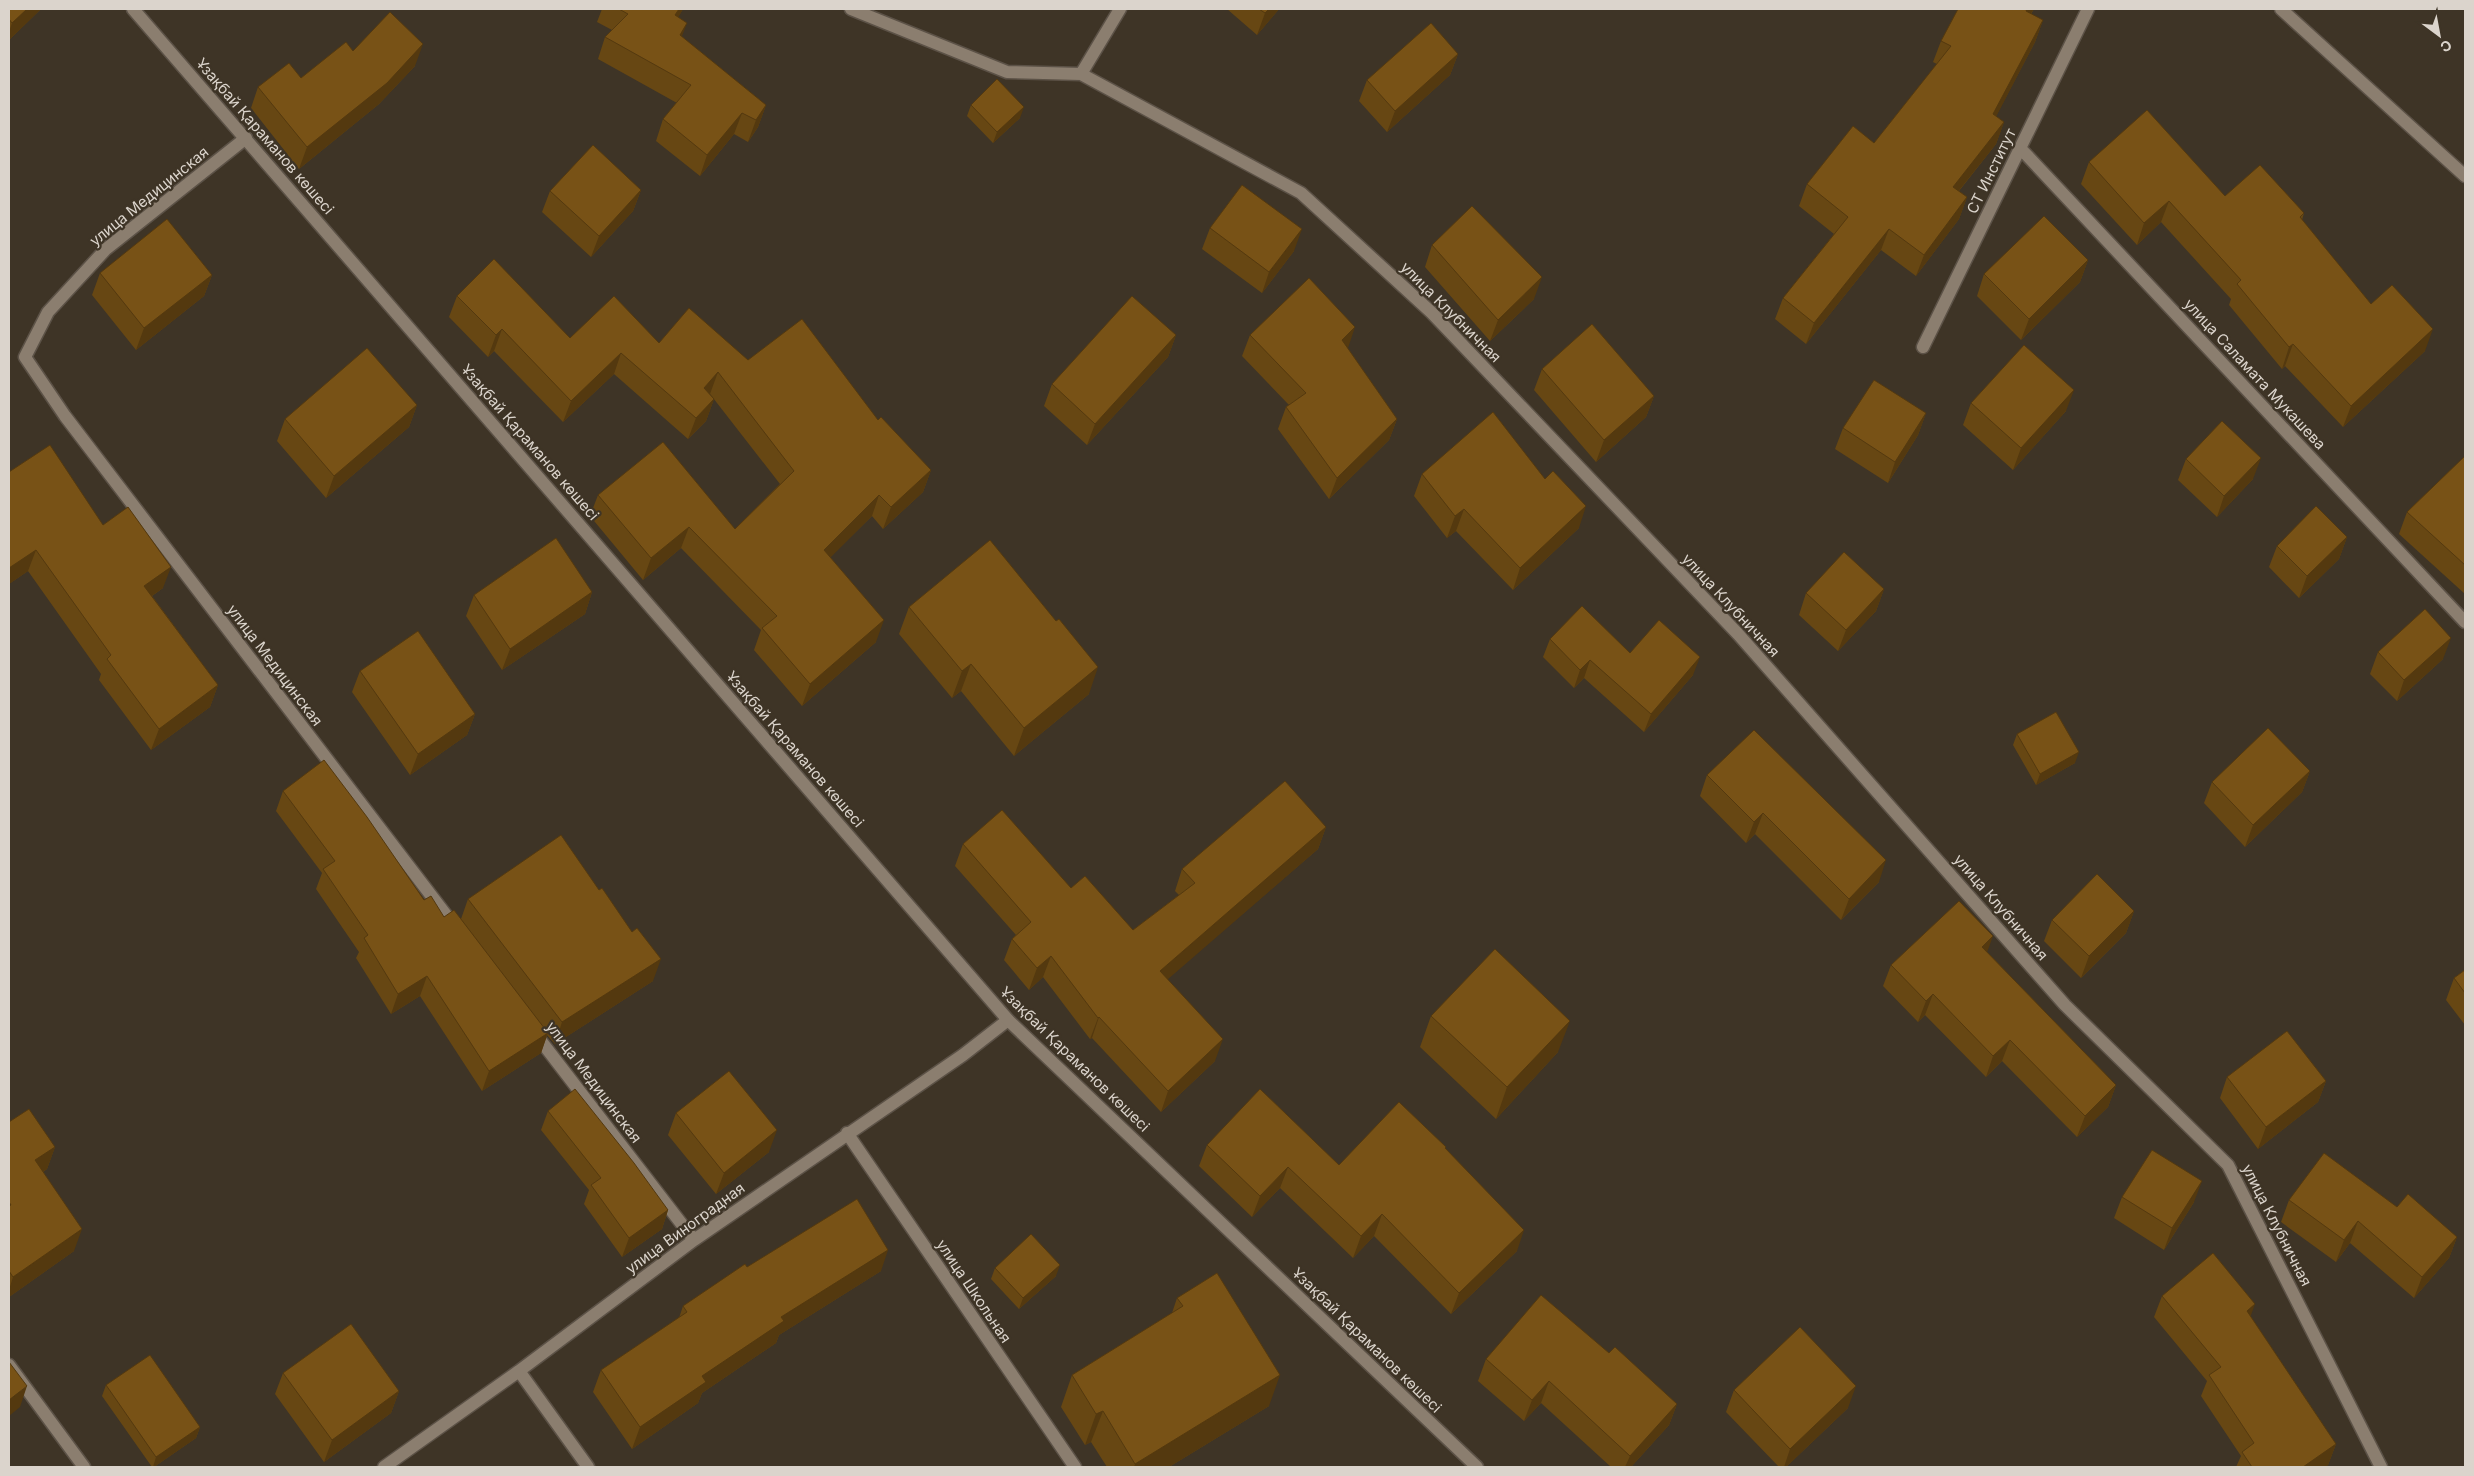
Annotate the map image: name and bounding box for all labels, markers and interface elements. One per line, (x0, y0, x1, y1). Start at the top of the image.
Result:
north arrow (2414, 10, 2464, 60)
text: С (2437, 36, 2455, 56)
street label: Ұзақбай Қараманов көшесі (192, 54, 338, 218)
street label: СТ Институт (1962, 125, 2020, 217)
street label: улица Медицинская (86, 142, 212, 250)
street label: улица Клубничная (1397, 258, 1505, 366)
street label: улица Саламата Мукашева (2180, 295, 2330, 453)
street label: Ұзақбай Қараманов көшесі (457, 360, 603, 524)
street label: улица Клубничная (1678, 549, 1784, 661)
street label: улица Медицинская (223, 600, 327, 730)
street label: Ұзақбай Қараманов көшесі (722, 667, 868, 831)
street label: улица Клубничная (1950, 850, 2052, 964)
street label: Ұзақбай Қараманов көшесі (996, 982, 1154, 1136)
street label: улица Медицинская (542, 1017, 646, 1147)
street label: улица Клубничная (2238, 1161, 2316, 1289)
street label: улица Виноградная (622, 1178, 748, 1278)
street label: улица Школьная (932, 1236, 1016, 1346)
street label: Ұзақбай Қараманов көшесі (1288, 1263, 1446, 1417)

